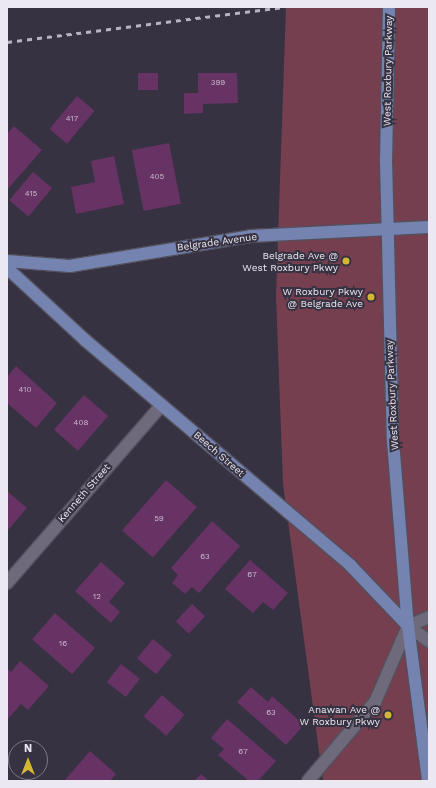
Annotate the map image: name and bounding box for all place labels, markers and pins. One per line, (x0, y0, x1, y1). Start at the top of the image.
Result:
place label: Belgrade Ave @ West Roxbury Pkwy (242, 249, 338, 272)
marker: Belgrade Ave @ West Roxbury Pkwy (341, 256, 351, 266)
place label: W Roxbury Pkwy @ Belgrade Ave (282, 285, 363, 308)
marker: W Roxbury Pkwy @ Belgrade Ave (366, 292, 376, 302)
place label: Anawan Ave @ W Roxbury Pkwy (299, 703, 380, 726)
marker: Anawan Ave @ W Roxbury Pkwy (383, 710, 393, 720)

